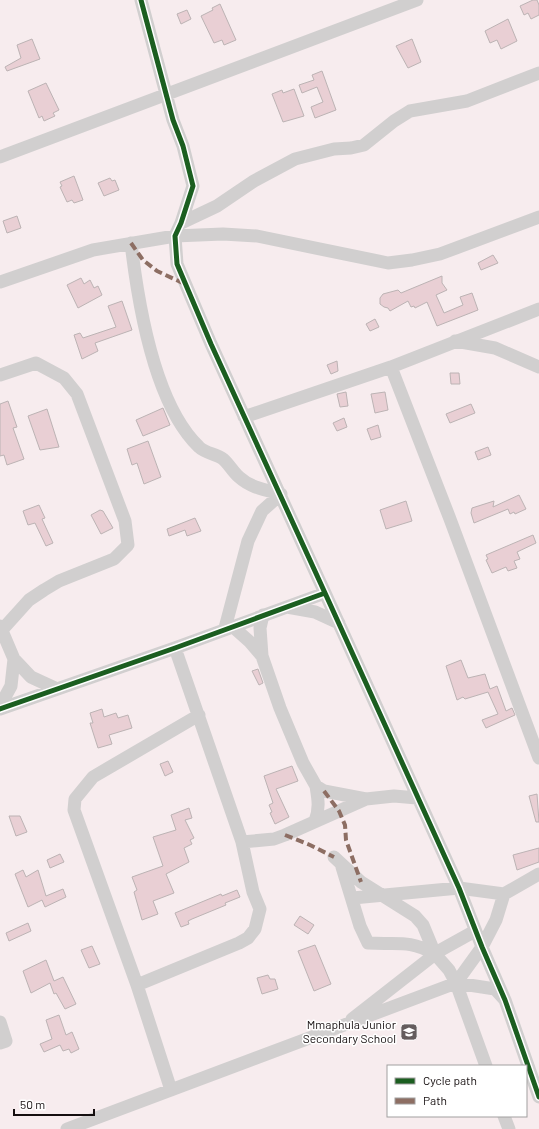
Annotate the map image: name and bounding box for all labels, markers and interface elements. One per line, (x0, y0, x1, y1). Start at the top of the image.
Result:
place label: Mmaphula Junior Secondary School (303, 1017, 397, 1045)
school or university icon: Mmaphula Junior Secondary School (399, 1022, 419, 1042)
legend (387, 1065, 527, 1117)
text: Cycle path (423, 1073, 477, 1087)
scale bar (14, 1091, 94, 1117)
text: Path (423, 1093, 447, 1107)
text: 50 m (20, 1097, 45, 1111)

